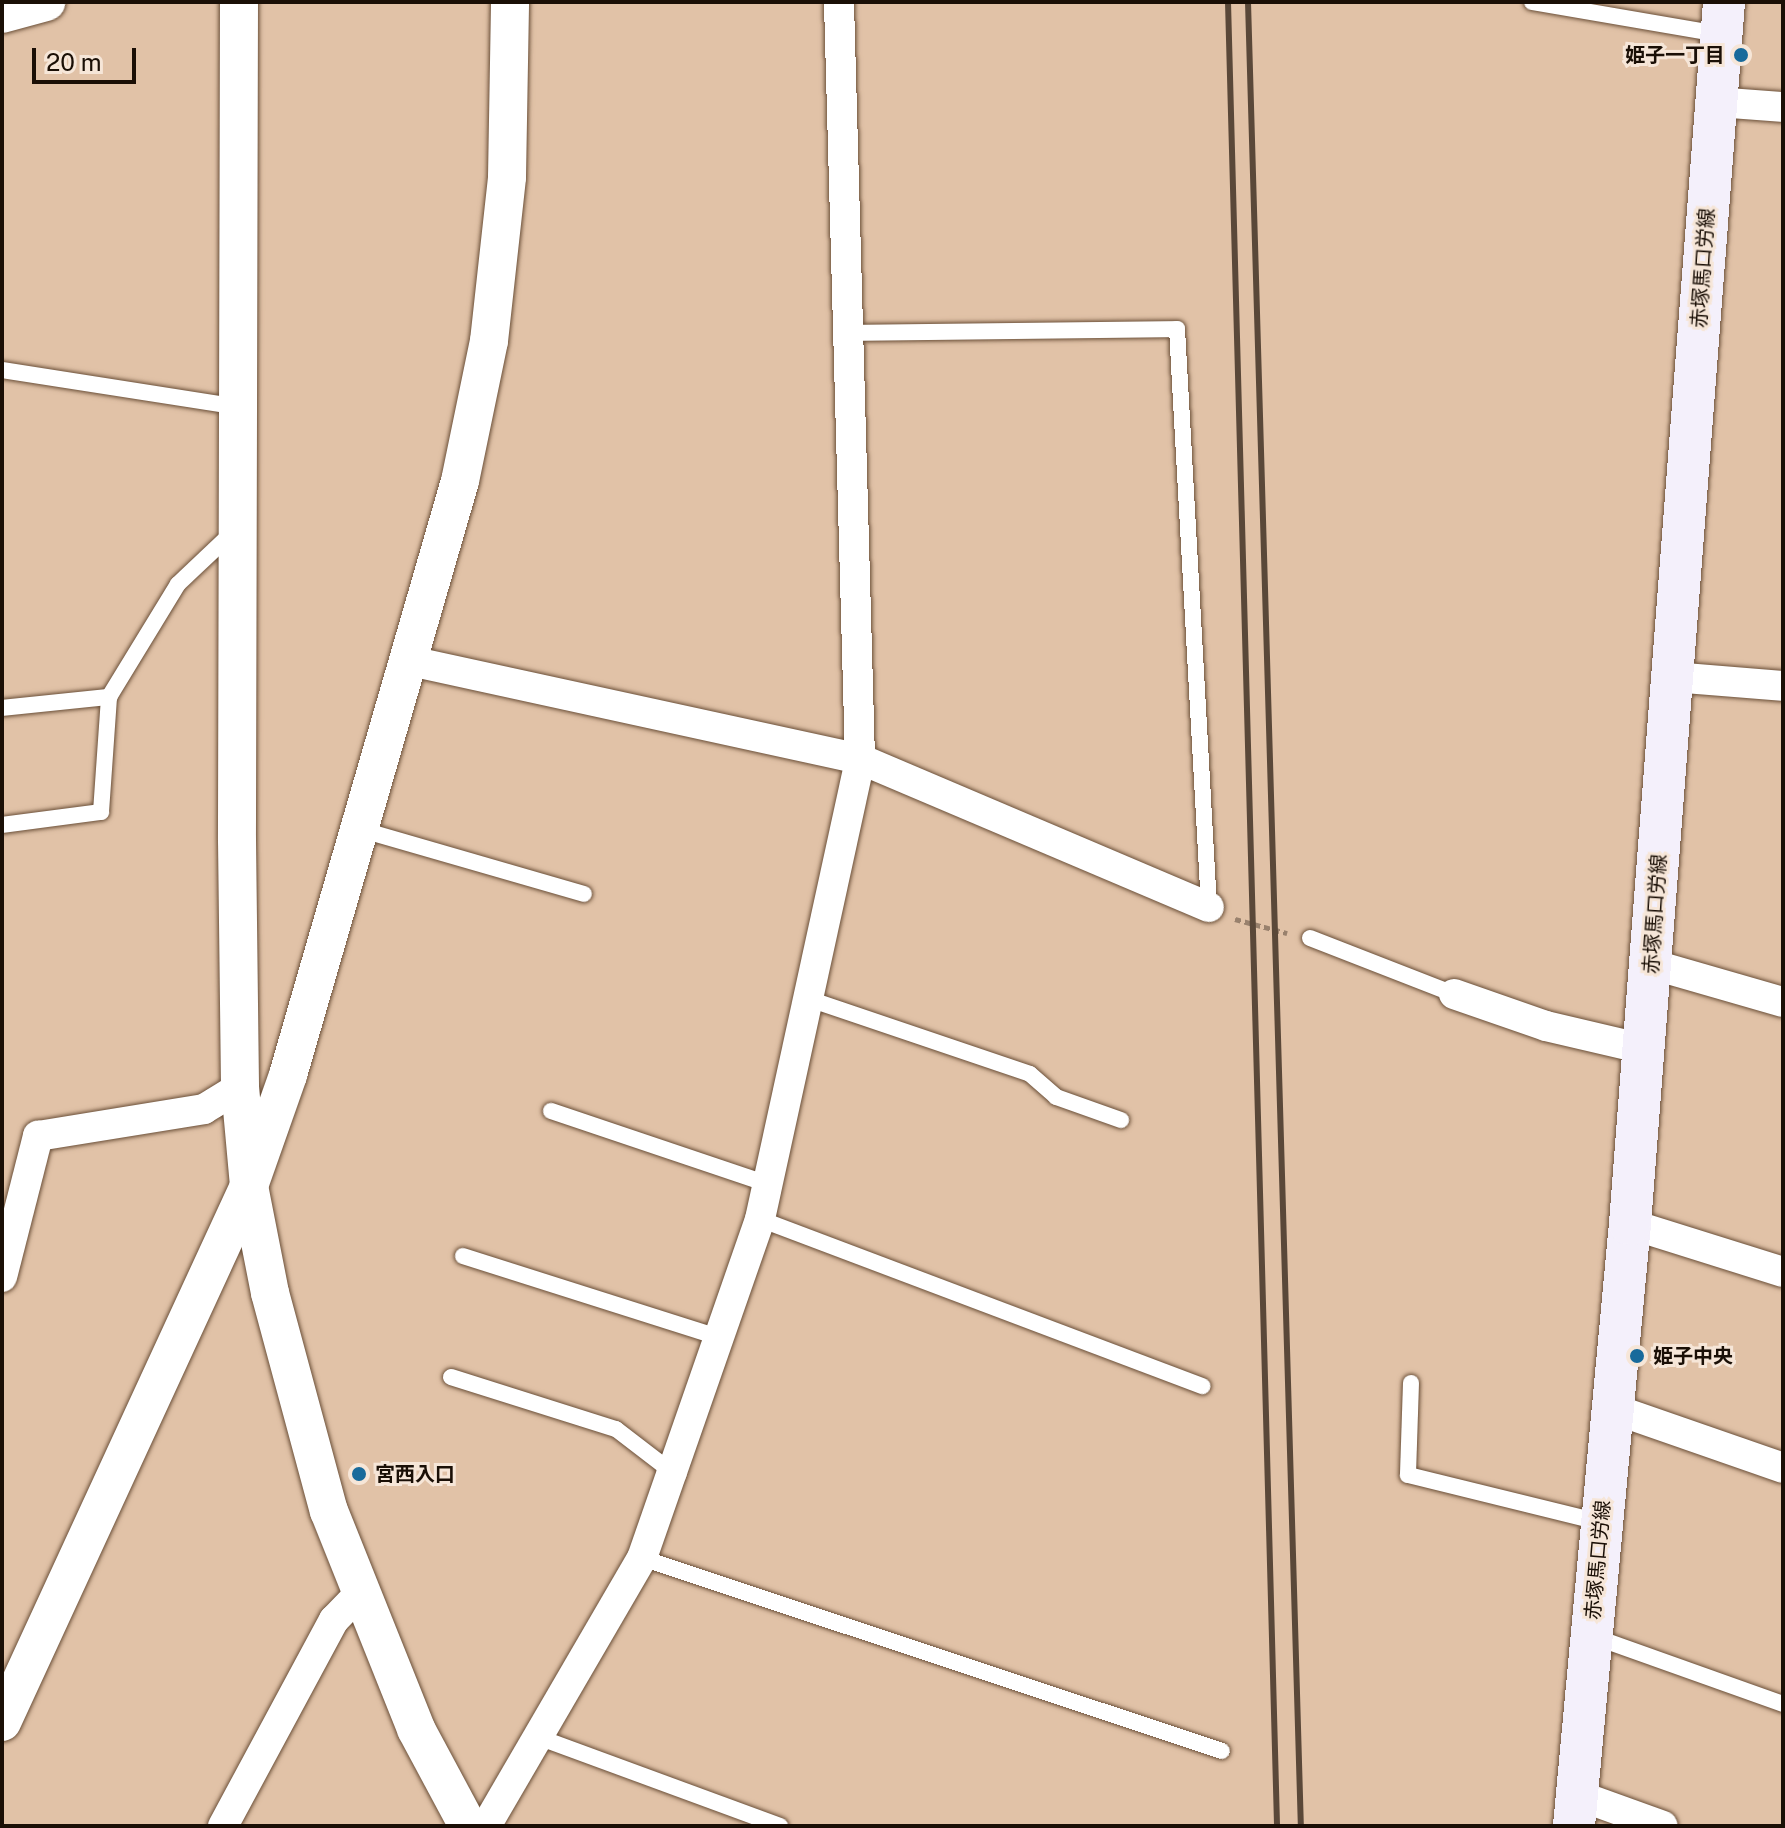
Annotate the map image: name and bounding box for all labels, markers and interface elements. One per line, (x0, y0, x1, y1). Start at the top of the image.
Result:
scale bar (36, 32, 140, 82)
place label: 姫子一丁目 (1625, 43, 1725, 67)
marker: 姫子一丁目 (1732, 46, 1750, 64)
text: 20 m (46, 48, 102, 76)
street label: 赤塚馬口労線 (1687, 207, 1719, 329)
street label: 赤塚馬口労線 (1639, 853, 1671, 975)
place label: 姫子中央 (1653, 1344, 1733, 1368)
marker: 姫子中央 (1628, 1347, 1646, 1365)
place label: 宮西入口 (375, 1462, 455, 1486)
marker: 宮西入口 (350, 1465, 368, 1483)
street label: 赤塚馬口労線 (1581, 1499, 1615, 1621)

